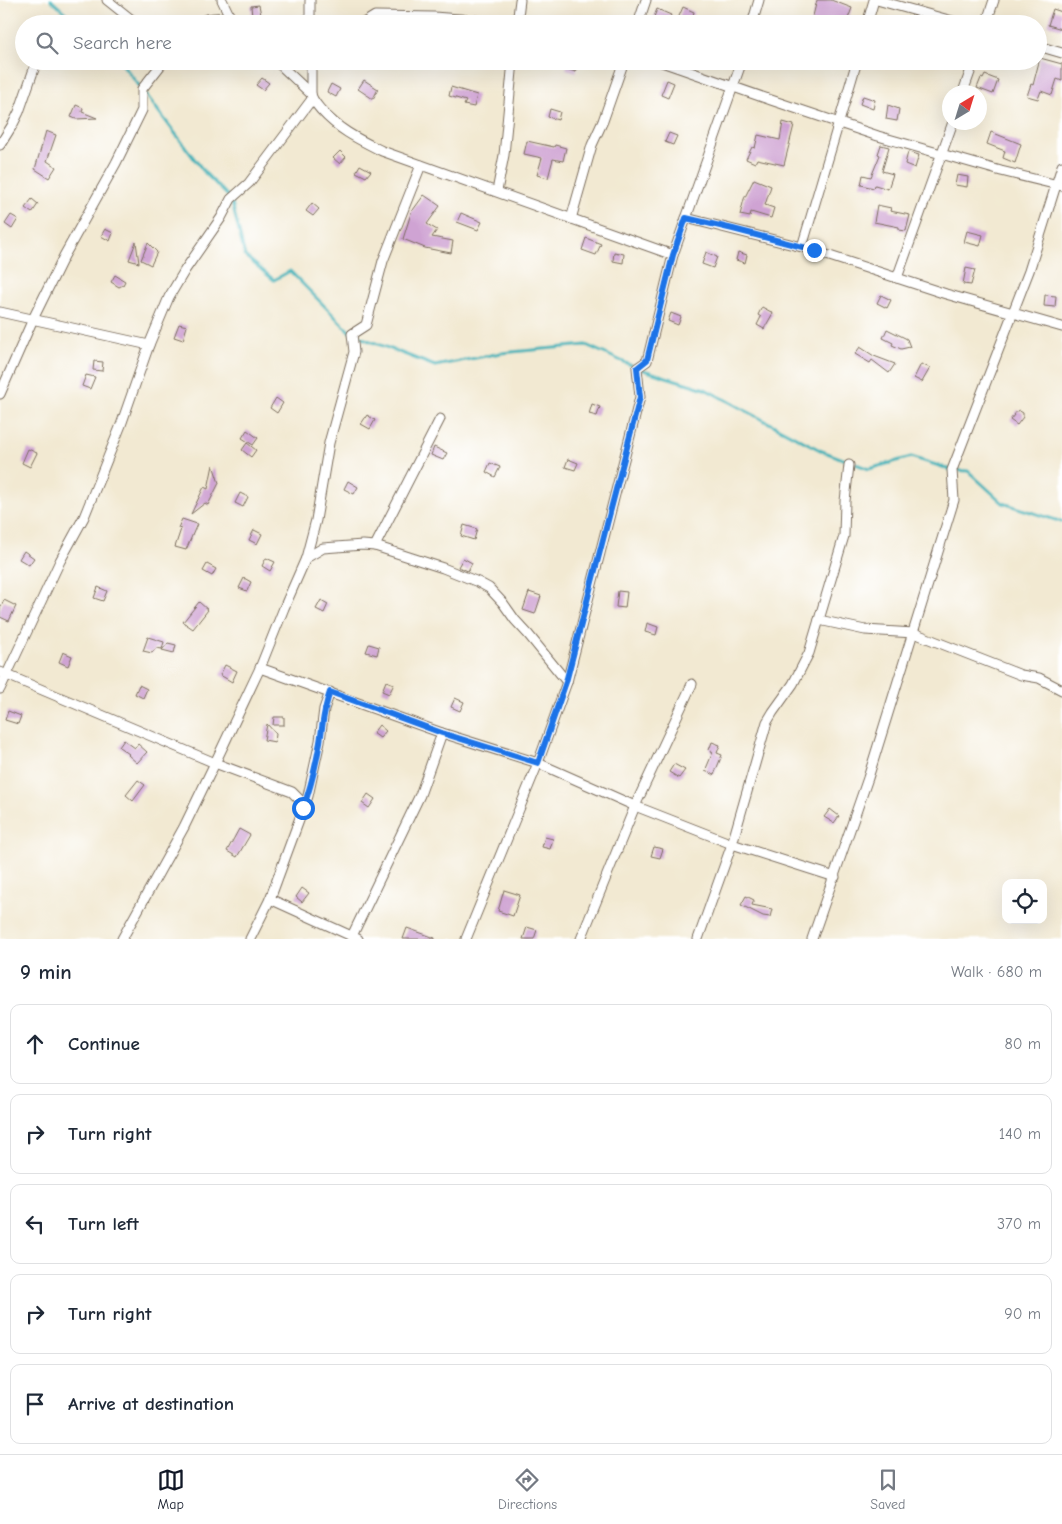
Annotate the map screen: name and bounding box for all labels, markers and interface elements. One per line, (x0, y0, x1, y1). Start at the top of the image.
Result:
search box (15, 15, 1047, 70)
icon: search (33, 29, 61, 57)
text: Search here (73, 32, 172, 54)
north arrow (942, 85, 987, 130)
route end (803, 239, 826, 262)
route start (292, 797, 315, 820)
map controls (1002, 879, 1047, 924)
button: locate (1002, 879, 1047, 924)
text: 9 min (20, 960, 72, 984)
text: Walk · 680 m (951, 963, 1042, 981)
icon: ahead (21, 1030, 49, 1058)
text: Continue (68, 1033, 140, 1055)
text: 80 m (1004, 1035, 1041, 1053)
icon: right (21, 1120, 49, 1148)
text: Turn right (68, 1123, 152, 1145)
text: 140 m (999, 1125, 1041, 1143)
icon: left (21, 1210, 49, 1238)
text: Turn left (68, 1213, 139, 1235)
text: 370 m (997, 1215, 1041, 1233)
icon: right (21, 1300, 49, 1328)
text: Turn right (68, 1303, 152, 1325)
text: 90 m (1004, 1305, 1041, 1323)
icon: arrive (21, 1390, 49, 1418)
text: Arrive at destination (68, 1393, 234, 1415)
tab: Map (157, 1466, 185, 1513)
tab: Directions (498, 1466, 557, 1513)
tab: Saved (870, 1466, 905, 1513)

